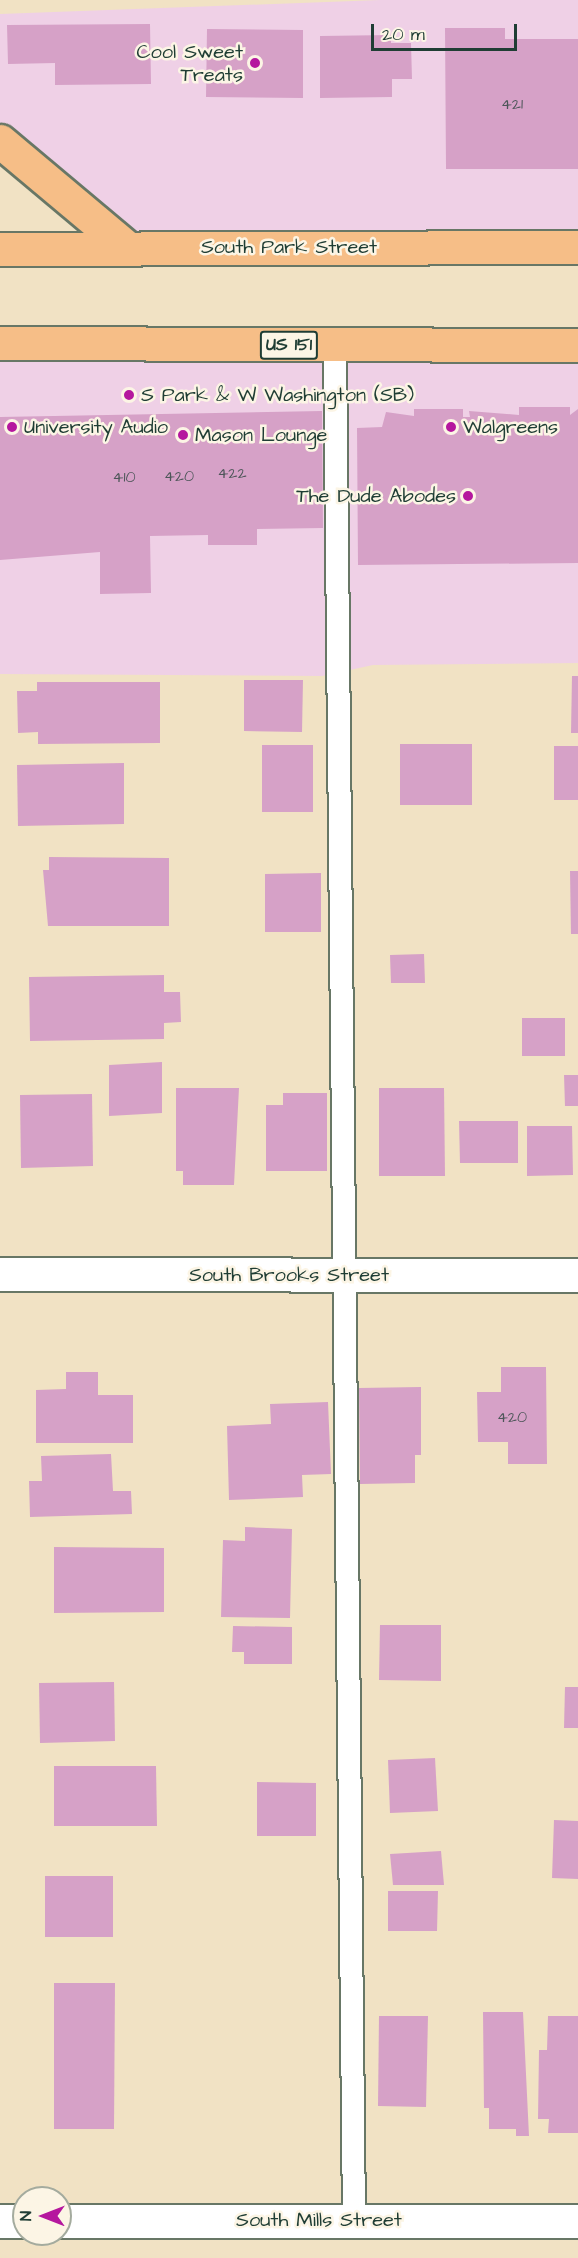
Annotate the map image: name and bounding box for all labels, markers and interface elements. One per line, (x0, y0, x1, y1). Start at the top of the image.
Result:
scale bar (374, 12, 520, 50)
text: 20 m (382, 22, 425, 47)
place label: Cool Sweet Treats (136, 40, 243, 87)
marker: Cool Sweet Treats (248, 56, 262, 70)
house number: 421 (501, 94, 523, 114)
street label: South Park Street (201, 235, 377, 259)
road number: US 151 (259, 330, 319, 360)
place label: S Park & W Washington (SB) (141, 383, 414, 407)
marker: S Park & W Washington (SB) (122, 388, 136, 402)
place label: University Audio (24, 415, 168, 439)
place label: Walgreens (463, 415, 558, 439)
marker: University Audio (5, 420, 19, 434)
marker: Walgreens (444, 420, 458, 434)
place label: Mason Lounge (195, 423, 327, 447)
marker: Mason Lounge (176, 428, 190, 442)
house number: 422 (217, 463, 247, 483)
house number: 420 (164, 466, 194, 486)
house number: 410 (112, 467, 136, 487)
place label: The Dude Abodes (296, 484, 456, 508)
marker: The Dude Abodes (461, 489, 475, 503)
street label: South Brooks Street (189, 1263, 389, 1287)
house number: 420 (497, 1407, 527, 1427)
north arrow (12, 2186, 72, 2246)
street label: South Mills Street (236, 2208, 402, 2232)
text: N (15, 2211, 37, 2221)

